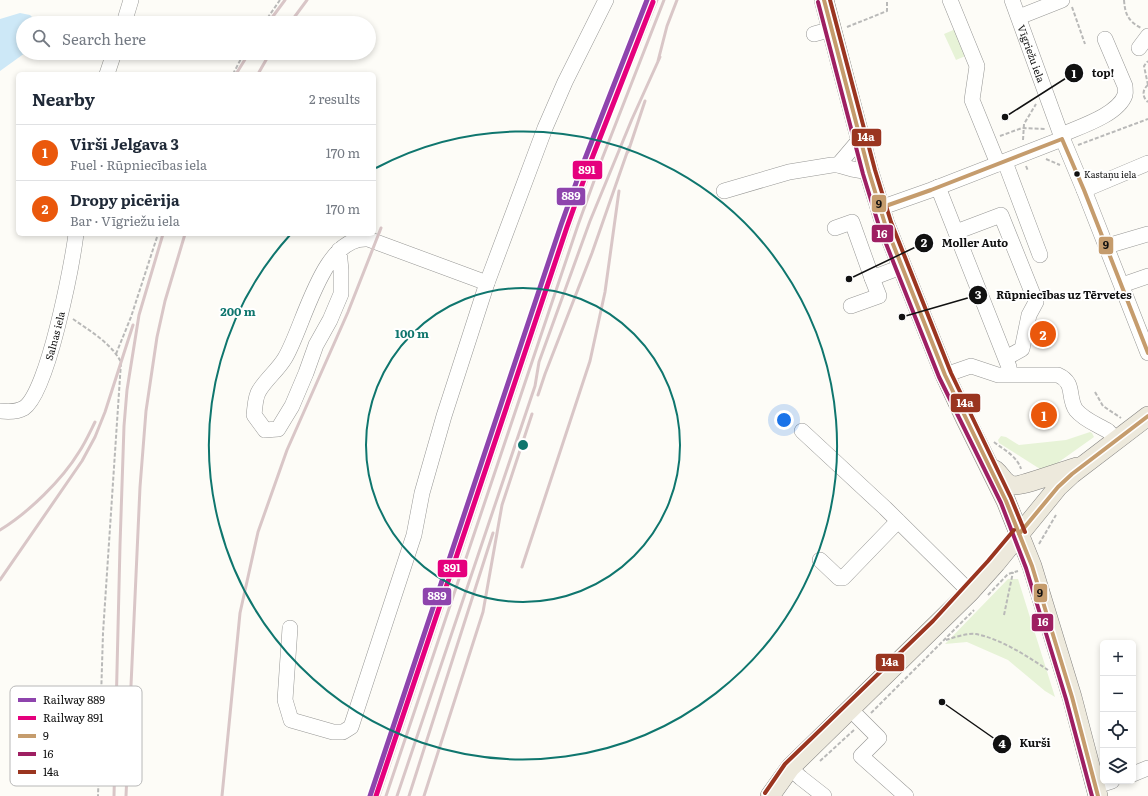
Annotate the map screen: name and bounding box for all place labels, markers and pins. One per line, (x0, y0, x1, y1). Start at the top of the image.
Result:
callout: top! (1064, 62, 1122, 85)
place label: Kastaņu iela (1084, 167, 1136, 182)
marker: Kastaņu iela (1072, 169, 1082, 179)
callout: Moller Auto (914, 231, 1016, 254)
callout: Rūpniecības uz Tērvetes (968, 283, 1140, 306)
pin: 2 (1030, 319, 1056, 349)
pin: 1 (1031, 400, 1057, 430)
centre of rings (516, 438, 530, 452)
callout: Kurši (992, 732, 1059, 755)

